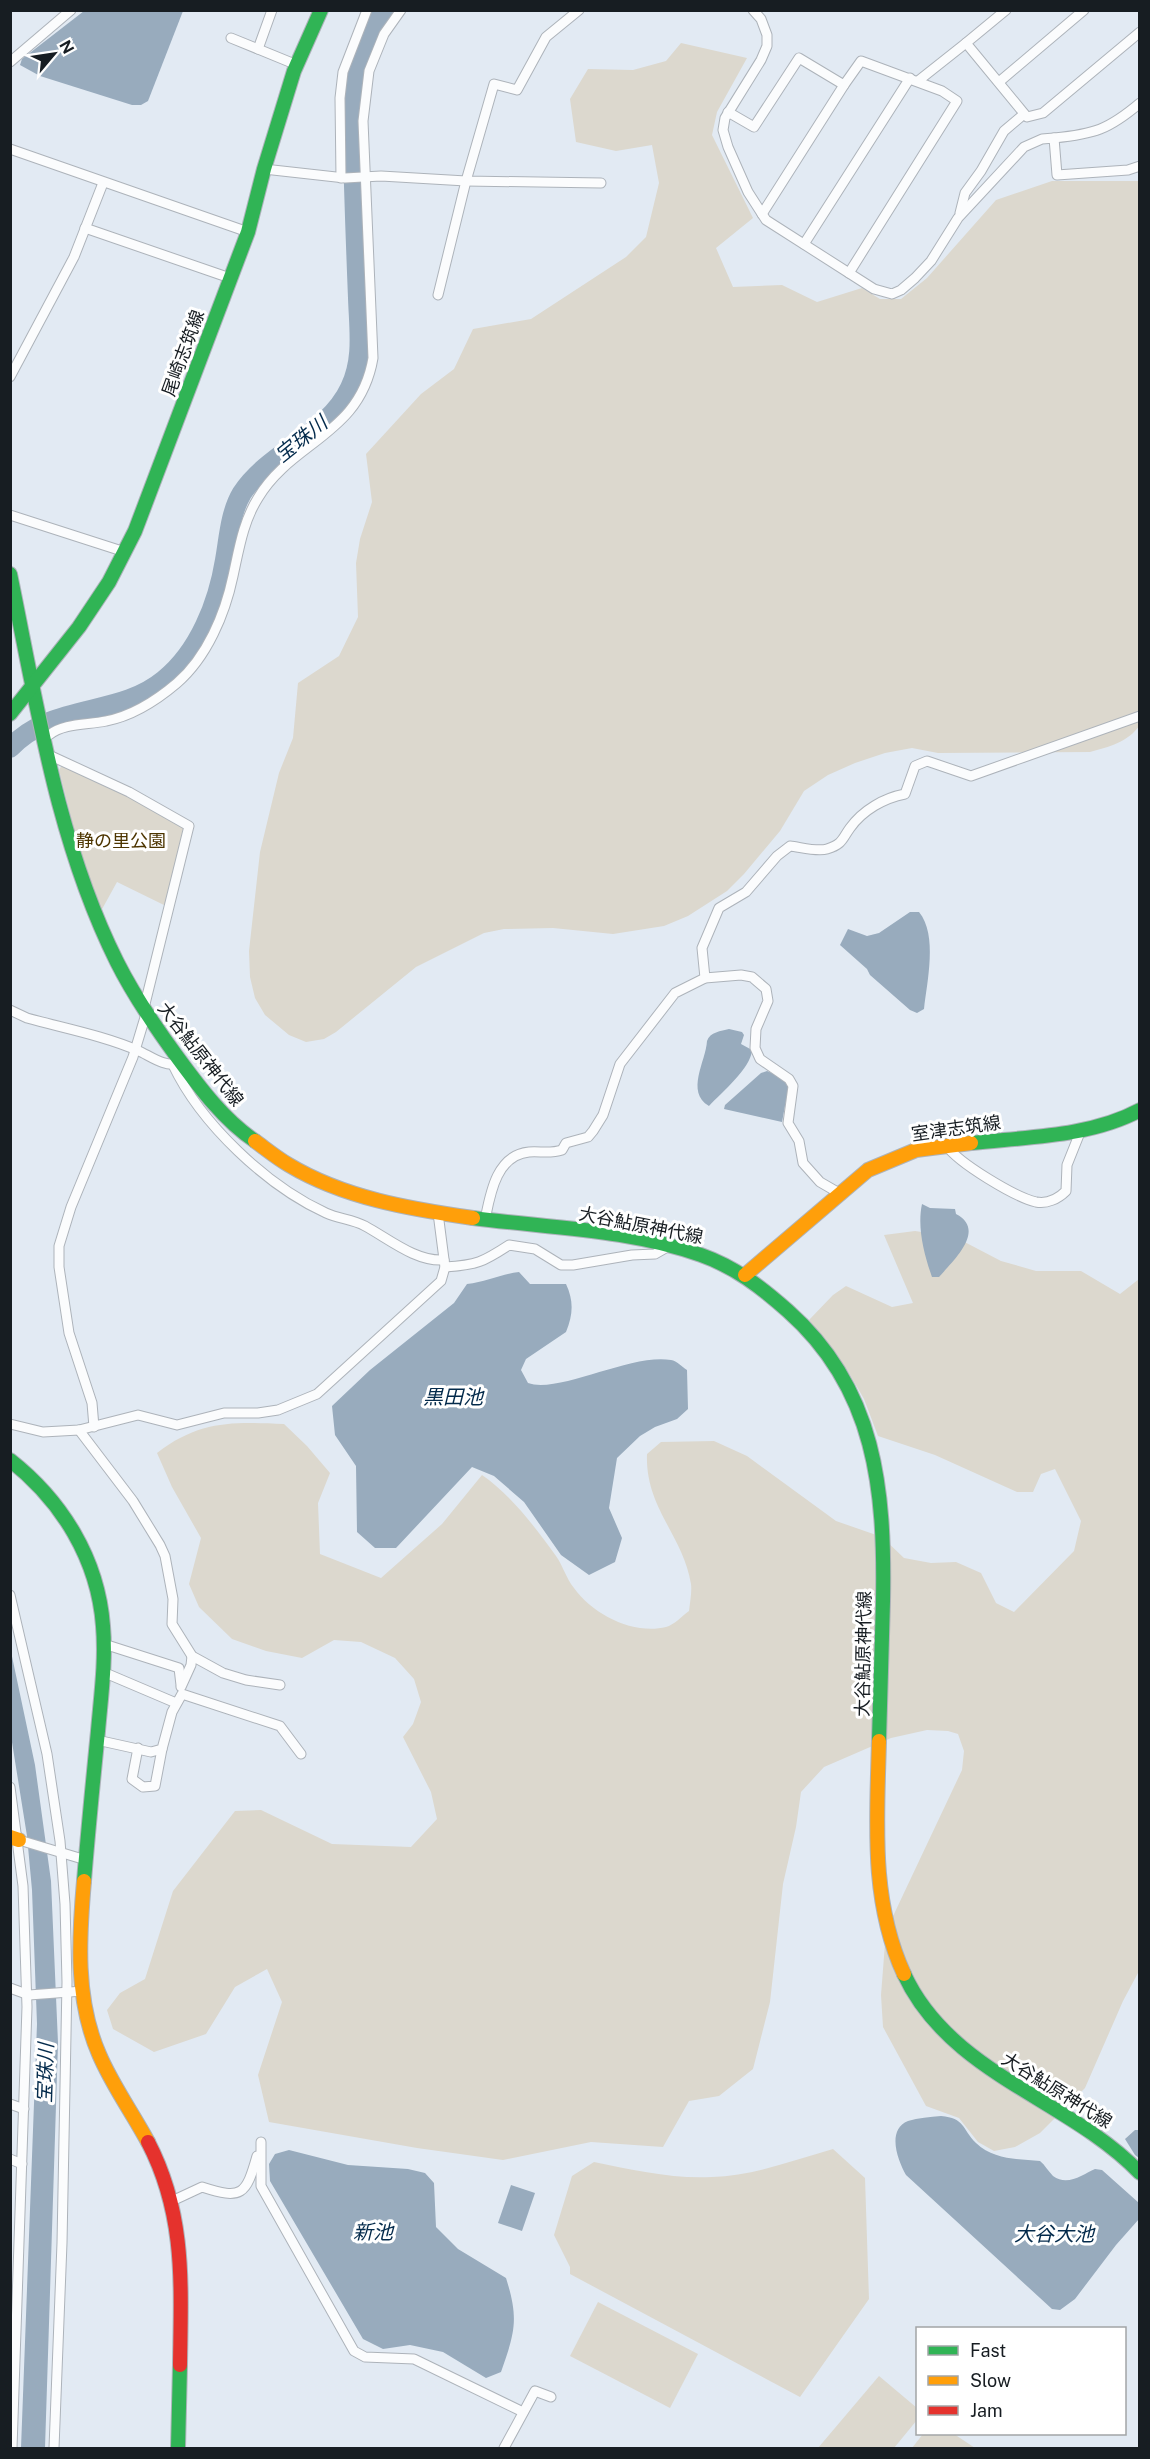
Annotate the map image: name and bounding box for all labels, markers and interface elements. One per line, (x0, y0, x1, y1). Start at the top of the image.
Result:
north arrow (24, 24, 84, 84)
text: N (55, 37, 78, 57)
street label: 尾崎志筑線 (158, 307, 208, 399)
water label: 宝珠川 (270, 410, 333, 467)
park label: 静の里公園 (76, 830, 166, 851)
street label: 大谷鮎原神代線 (154, 998, 248, 1110)
street label: 室津志筑線 (910, 1111, 1002, 1145)
street label: 大谷鮎原神代線 (577, 1203, 705, 1247)
water label: 黒田池 (423, 1385, 485, 1409)
street label: 大谷鮎原神代線 (851, 1591, 875, 1717)
water label: 宝珠川 (32, 2041, 58, 2103)
street label: 大谷鮎原神代線 (998, 2048, 1116, 2132)
water label: 新池 (353, 2220, 395, 2244)
water label: 大谷大池 (1014, 2222, 1096, 2246)
legend (916, 2327, 1126, 2435)
text: Fast (970, 2340, 1006, 2361)
text: Slow (970, 2370, 1011, 2391)
text: Jam (970, 2400, 1003, 2421)

